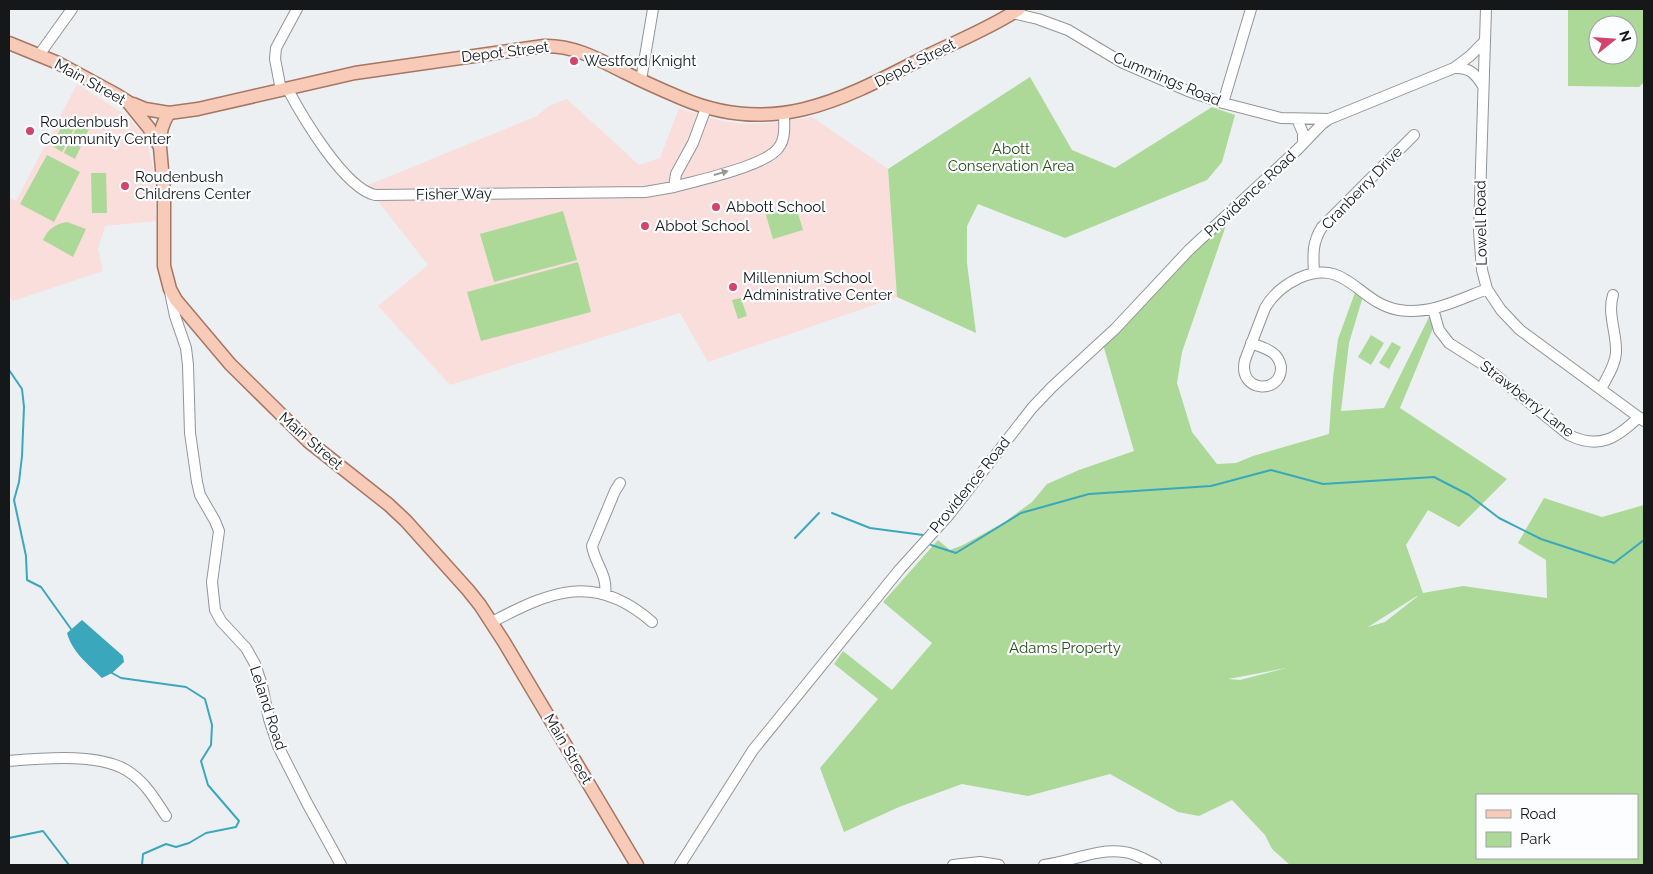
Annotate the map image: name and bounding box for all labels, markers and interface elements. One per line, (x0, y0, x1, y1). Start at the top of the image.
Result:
north arrow (1588, 15, 1638, 65)
text: N (1616, 29, 1635, 44)
street label: Depot Street (872, 35, 958, 91)
street label: Depot Street (460, 38, 550, 66)
street label: Cummings Road (1111, 48, 1223, 110)
place label: Westford Knight (584, 52, 696, 70)
street label: Main Street (51, 55, 129, 109)
marker: Westford Knight (568, 55, 580, 67)
place label: Roudenbush Community Center (40, 113, 172, 148)
marker: Roudenbush Community Center (24, 125, 36, 137)
park label: Abott Conservation Area (948, 140, 1074, 175)
street label: Cranberry Drive (1318, 143, 1406, 233)
street label: Providence Road (1201, 147, 1299, 241)
place label: Roudenbush Childrens Center (135, 168, 252, 203)
one-way arrow (713, 169, 728, 177)
marker: Roudenbush Childrens Center (119, 180, 131, 192)
street label: Lowell Road (1471, 180, 1491, 266)
street label: Fisher Way (416, 184, 492, 204)
place label: Abbott School (726, 198, 826, 216)
marker: Abbott School (710, 201, 722, 213)
place label: Abbot School (655, 217, 750, 235)
marker: Abbot School (639, 220, 651, 232)
place label: Millennium School Administrative Center (743, 269, 893, 304)
marker: Millennium School Administrative Center (727, 281, 739, 293)
street label: Strawberry Lane (1477, 357, 1578, 441)
street label: Main Street (275, 408, 347, 474)
street label: Providence Road (926, 434, 1014, 536)
park label: Adams Property (1009, 639, 1121, 657)
street label: Leland Road (246, 664, 290, 752)
street label: Main Street (540, 711, 596, 787)
legend (1476, 794, 1638, 859)
text: Road (1520, 805, 1556, 823)
text: Park (1520, 830, 1551, 848)

